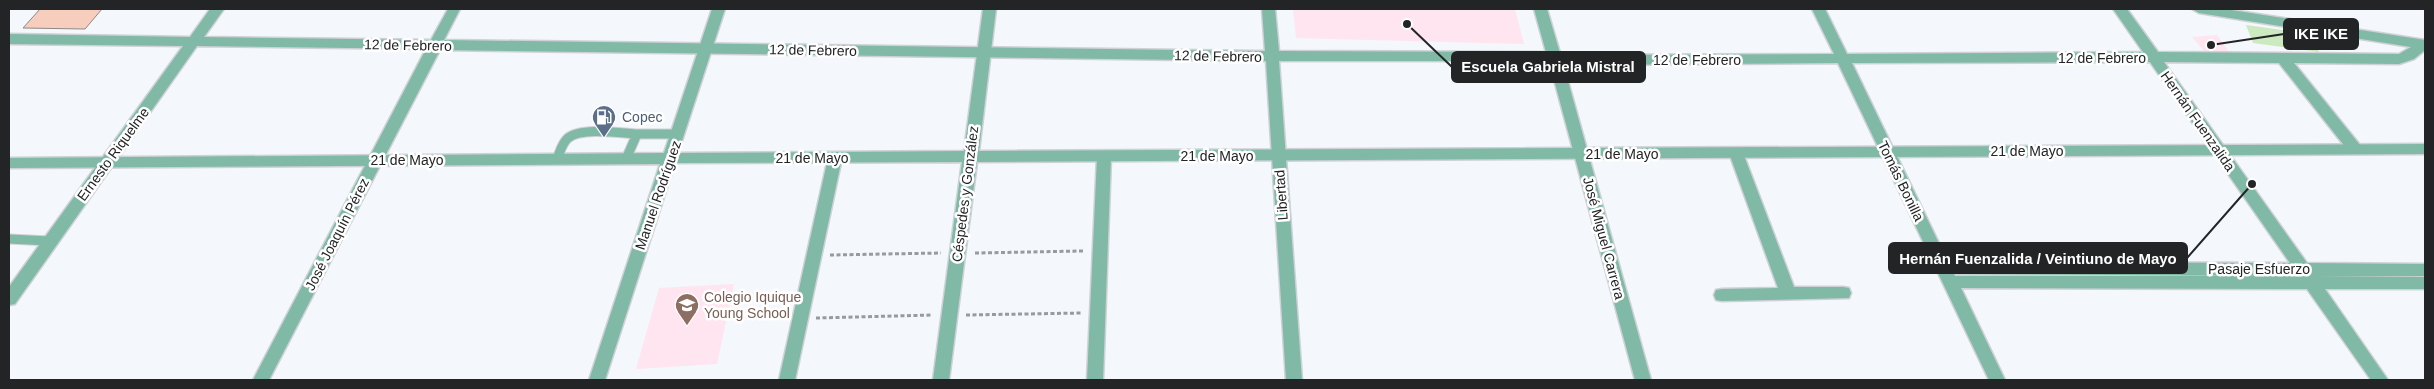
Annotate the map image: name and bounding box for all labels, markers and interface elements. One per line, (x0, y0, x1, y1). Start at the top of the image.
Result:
callout: IKE IKE (2284, 19, 2358, 49)
text: IKE IKE (2294, 25, 2348, 42)
street label: 12 de Febrero (364, 36, 452, 54)
street label: 12 de Febrero (769, 41, 857, 59)
street label: 12 de Febrero (1174, 47, 1262, 65)
street label: 12 de Febrero (2058, 50, 2146, 66)
callout: Escuela Gabriela Mistral (1452, 52, 1645, 82)
street label: 12 de Febrero (1653, 52, 1741, 68)
text: Escuela Gabriela Mistral (1461, 58, 1635, 75)
street label: Hernán Fuenzalida (2158, 68, 2239, 174)
street label: Ernesto Riquelme (74, 104, 152, 204)
fuel station icon: Copec (591, 104, 617, 138)
place label: Copec (622, 109, 662, 125)
street label: Céspedes y González (949, 125, 981, 263)
street label: Manuel Rodríguez (632, 138, 684, 252)
street label: Tomás Bonilla (1875, 138, 1927, 224)
street label: 21 de Mayo (1990, 143, 2064, 159)
street label: 21 de Mayo (1585, 146, 1659, 162)
street label: 21 de Mayo (1180, 148, 1254, 164)
street label: 21 de Mayo (775, 150, 849, 166)
street label: 21 de Mayo (370, 152, 444, 168)
street label: Libertad (1271, 169, 1291, 221)
street label: José Joaquín Pérez (302, 175, 372, 293)
street label: José Miguel Carrera (1580, 175, 1628, 301)
callout: Hernán Fuenzalida / Veintiuno de Mayo (1889, 243, 2187, 273)
text: Hernán Fuenzalida / Veintiuno de Mayo (1899, 250, 2177, 267)
street label: Pasaje Esfuerzo (2208, 261, 2310, 277)
place label: Colegio Iquique Young School (704, 289, 802, 321)
school or university icon: Colegio Iquique Young School (674, 292, 700, 326)

